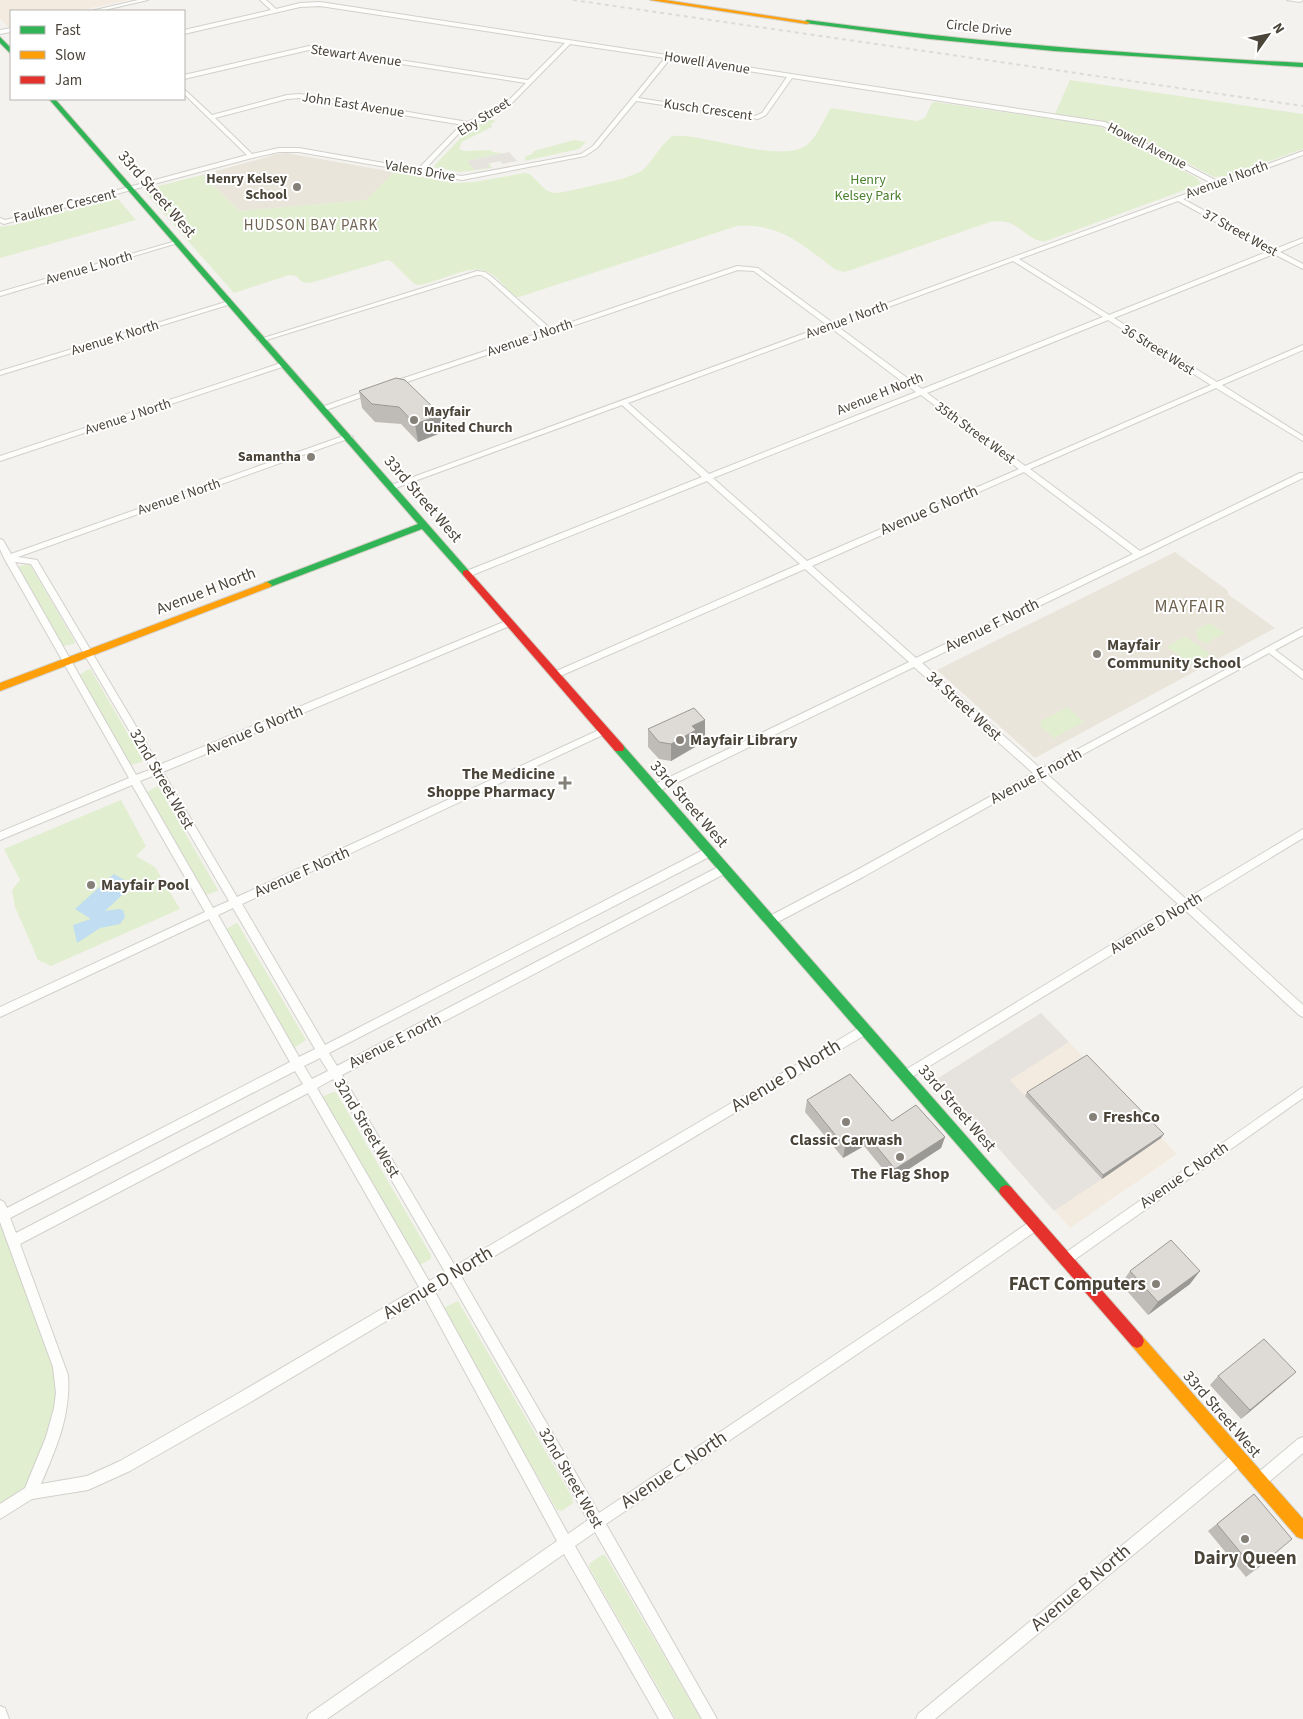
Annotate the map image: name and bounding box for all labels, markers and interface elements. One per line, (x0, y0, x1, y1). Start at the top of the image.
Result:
legend (10, 10, 185, 100)
north arrow (1243, 10, 1293, 60)
street label: Circle Drive (945, 15, 1013, 41)
text: N (1267, 19, 1289, 38)
text: Fast (55, 20, 81, 41)
street label: Stewart Avenue (309, 40, 403, 72)
text: Slow (55, 45, 86, 66)
street label: Howell Avenue (663, 46, 751, 80)
text: Jam (55, 70, 82, 91)
street label: John East Avenue (301, 87, 406, 123)
street label: Eby Street (453, 93, 515, 141)
street label: Kusch Crescent (662, 94, 754, 126)
street label: Howell Avenue (1104, 117, 1190, 175)
street label: 33rd Street West (113, 146, 201, 243)
street label: Valens Drive (383, 155, 457, 187)
street label: Avenue I North (1183, 156, 1271, 204)
place label: Henry Kelsey School (206, 169, 288, 205)
park label: Henry Kelsey Park (835, 170, 902, 206)
marker: Henry Kelsey School (291, 181, 303, 193)
street label: Faulkner Crescent (12, 184, 119, 228)
street label: 37 Street West (1199, 204, 1281, 262)
district label: HUDSON BAY PARK (244, 215, 378, 236)
street label: Avenue L North (43, 246, 135, 290)
street label: Avenue I North (803, 296, 891, 344)
street label: Avenue J North (485, 314, 575, 362)
street label: Avenue K North (69, 315, 161, 361)
street label: 36 Street West (1118, 320, 1199, 381)
street label: Avenue H North (834, 368, 926, 420)
street label: Avenue J North (82, 394, 174, 440)
street label: 35th Street West (931, 397, 1020, 469)
place label: Mayfair United Church (424, 402, 512, 438)
marker: Mayfair United Church (408, 414, 420, 426)
place label: Samantha (238, 447, 301, 467)
marker: Samantha (305, 451, 317, 463)
street label: 33rd Street West (379, 451, 467, 548)
street label: Avenue I North (135, 473, 223, 521)
street label: Avenue G North (877, 480, 981, 540)
street label: Avenue H North (153, 562, 259, 620)
street label: Avenue F North (941, 593, 1043, 657)
district label: MAYFAIR (1154, 594, 1226, 619)
place label: Mayfair Community School (1107, 634, 1241, 674)
marker: Mayfair Community School (1091, 648, 1103, 660)
street label: 34 Street West (921, 666, 1007, 746)
street label: Avenue G North (202, 700, 306, 760)
street label: 32nd Street West (124, 725, 200, 834)
place label: Mayfair Library (690, 729, 798, 751)
marker: Mayfair Library (674, 734, 686, 746)
street label: Avenue E north (986, 743, 1086, 809)
street label: 33rd Street West (645, 756, 733, 853)
place label: The Medicine Shoppe Pharmacy (427, 763, 556, 803)
marker: The Medicine Shoppe Pharmacy (559, 777, 571, 789)
street label: Avenue F North (251, 841, 353, 903)
place label: Mayfair Pool (101, 874, 189, 896)
marker: Mayfair Pool (85, 879, 97, 891)
street label: Avenue D North (1106, 887, 1206, 959)
street label: Avenue E north (345, 1008, 445, 1074)
street label: Avenue D North (726, 1033, 846, 1119)
street label: 33rd Street West (913, 1060, 1001, 1157)
street label: 32nd Street West (329, 1074, 406, 1182)
place label: FreshCo (1103, 1106, 1160, 1128)
marker: FreshCo (1087, 1111, 1099, 1123)
marker: Classic Carwash (840, 1116, 852, 1128)
place label: Classic Carwash (790, 1129, 902, 1151)
street label: Avenue C North (1135, 1136, 1233, 1214)
marker: The Flag Shop (894, 1151, 906, 1163)
place label: The Flag Shop (851, 1163, 949, 1185)
street label: Avenue D North (378, 1240, 498, 1326)
place label: FACT Computers (1009, 1271, 1146, 1298)
marker: FACT Computers (1150, 1278, 1162, 1290)
street label: 33rd Street West (1178, 1366, 1266, 1463)
street label: 32nd Street West (533, 1424, 609, 1533)
street label: Avenue C North (615, 1424, 733, 1516)
marker: Dairy Queen (1239, 1533, 1251, 1545)
street label: Avenue B North (1025, 1538, 1137, 1638)
place label: Dairy Queen (1193, 1545, 1297, 1572)

